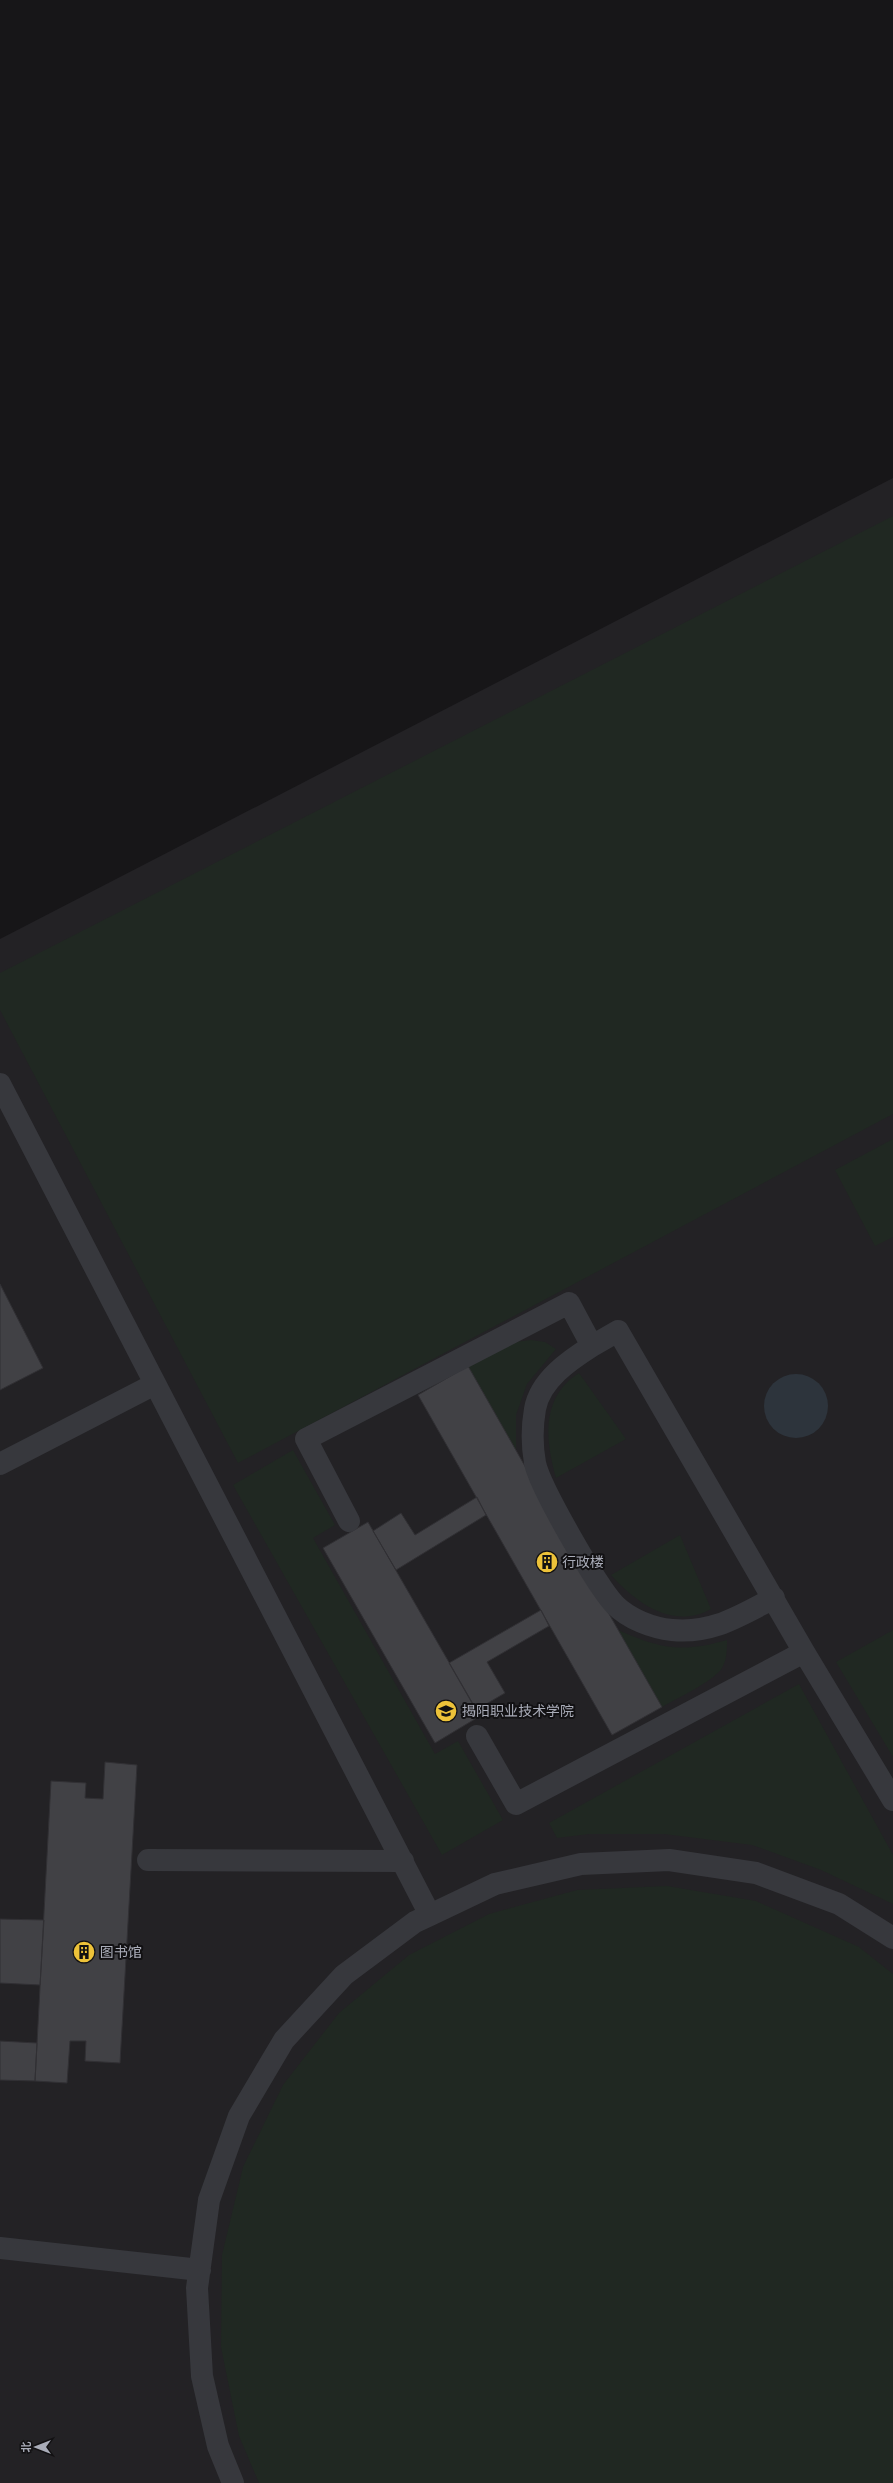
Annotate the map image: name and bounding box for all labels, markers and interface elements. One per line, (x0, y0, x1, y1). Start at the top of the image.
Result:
building icon: 行政楼 (534, 1549, 560, 1575)
place label: 行政楼 (562, 1553, 604, 1571)
school or university icon: 揭阳职业技术学院 (433, 1698, 459, 1724)
place label: 揭阳职业技术学院 (462, 1702, 574, 1720)
building icon: 图书馆 (71, 1939, 97, 1965)
place label: 图书馆 (100, 1943, 142, 1961)
north arrow (16, 2427, 56, 2467)
text: 北 (19, 2442, 33, 2453)

